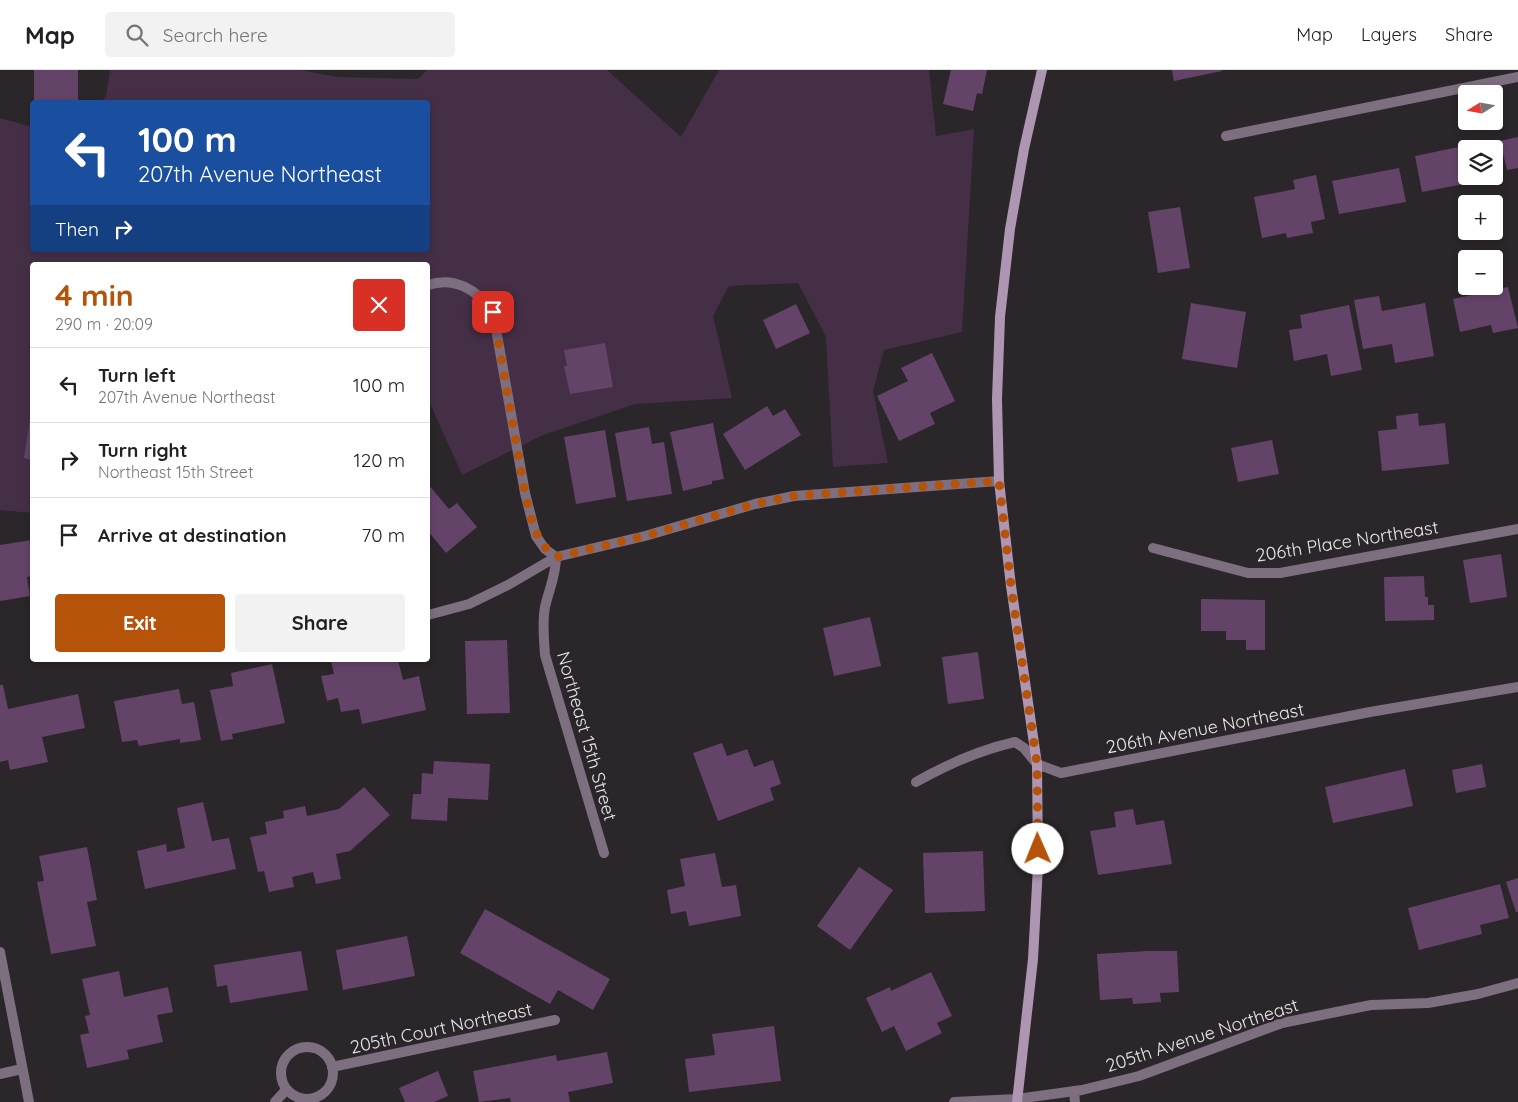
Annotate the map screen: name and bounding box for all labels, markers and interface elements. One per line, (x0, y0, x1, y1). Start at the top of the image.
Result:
search box (105, 12, 455, 57)
text: Map (25, 20, 75, 50)
icon: search (123, 21, 151, 49)
text: Search here (163, 23, 268, 47)
text: Map (1296, 23, 1333, 46)
text: Layers (1361, 23, 1417, 46)
text: Share (1445, 23, 1493, 46)
north arrow (1458, 85, 1502, 130)
map controls (1458, 85, 1503, 295)
text: 100 m (138, 117, 237, 161)
icon: left (55, 120, 120, 185)
button: layers (1458, 140, 1503, 185)
text: 207th Avenue Northeast (138, 160, 382, 188)
button: + (1458, 195, 1503, 240)
icon: right (109, 215, 137, 243)
text: Then (55, 217, 99, 241)
button: − (1458, 250, 1503, 295)
text: 4 min (55, 276, 134, 314)
button: close (353, 279, 405, 331)
pin (472, 291, 514, 333)
icon: arrive (479, 298, 507, 326)
text: 290 m · 20:09 (55, 314, 153, 334)
text: Turn left (98, 363, 176, 387)
icon: left (55, 371, 83, 399)
text: 100 m (353, 373, 405, 397)
text: 207th Avenue Northeast (98, 387, 275, 407)
text: Turn right (98, 438, 187, 462)
icon: right (55, 446, 83, 474)
text: 120 m (354, 448, 405, 472)
text: Northeast 15th Street (98, 462, 253, 482)
street label: 206th Place Northeast (1254, 515, 1440, 567)
icon: arrive (55, 521, 83, 549)
text: Arrive at destination (98, 523, 287, 547)
text: 70 m (361, 523, 405, 547)
button: Exit (55, 594, 225, 652)
button: Share (235, 594, 405, 652)
street label: Northeast 15th Street (552, 649, 622, 823)
street label: 206th Avenue Northeast (1104, 698, 1306, 758)
position arrow (1011, 822, 1063, 874)
street label: 205th Avenue Northeast (1103, 993, 1301, 1077)
street label: 205th Court Northeast (348, 997, 534, 1059)

